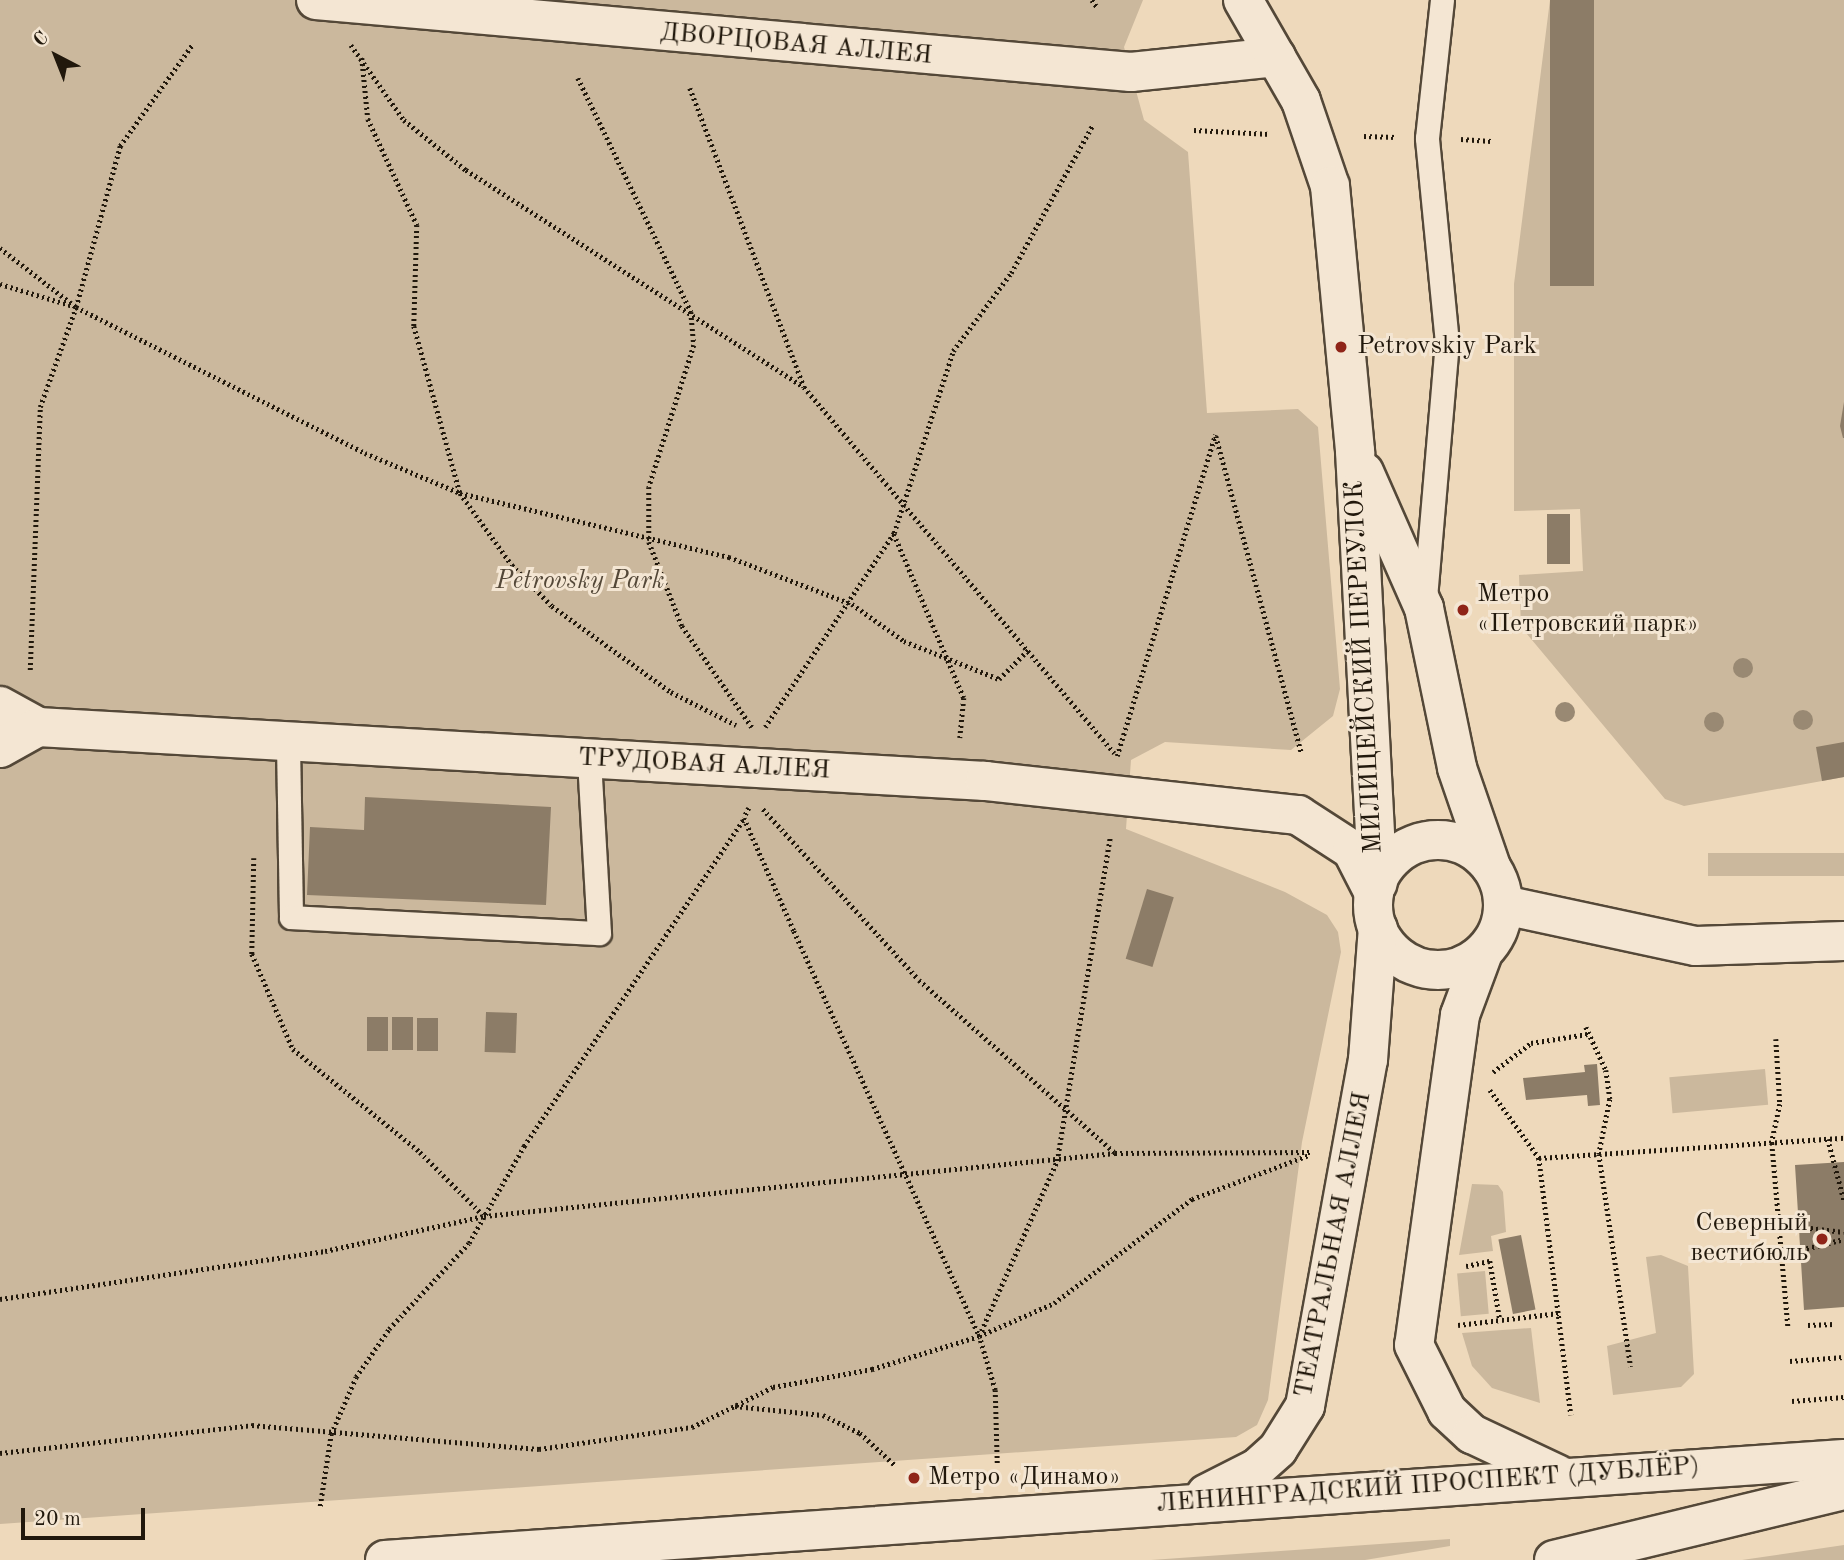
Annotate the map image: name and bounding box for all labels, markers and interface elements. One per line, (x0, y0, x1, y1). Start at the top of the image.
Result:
street label: ДВОРЦОВАЯ АЛЛЕЯ (659, 18, 933, 72)
north arrow (21, 21, 91, 91)
text: С (31, 29, 53, 51)
place label: Petrovskiy Park (1357, 331, 1537, 363)
marker: Petrovskiy Park (1331, 337, 1351, 357)
street label: МИЛИЦЕЙСКИЙ ПЕРЕУЛОК (1340, 480, 1390, 854)
park label: Petrovsky Park (496, 566, 664, 598)
place label: Метро «Петровский парк» (1477, 579, 1699, 640)
marker: Метро «Петровский парк» (1455, 602, 1471, 618)
street label: ТРУДОВАЯ АЛЛЕЯ (577, 743, 831, 787)
street label: ТЕАТРАЛЬНАЯ АЛЛЕЯ (1289, 1089, 1379, 1401)
place label: Cеверный вестибюль (1691, 1208, 1808, 1270)
marker: Cеверный вестибюль (1814, 1231, 1830, 1247)
street label: ЛЕНИНГРАДСКИЙ ПРОСПЕКТ (ДУБЛЁР) (1155, 1451, 1701, 1521)
place label: Метро «Динамо» (928, 1462, 1121, 1494)
marker: Метро «Динамо» (906, 1470, 922, 1486)
scale bar (24, 1494, 149, 1538)
text: 20 m (34, 1509, 81, 1530)

